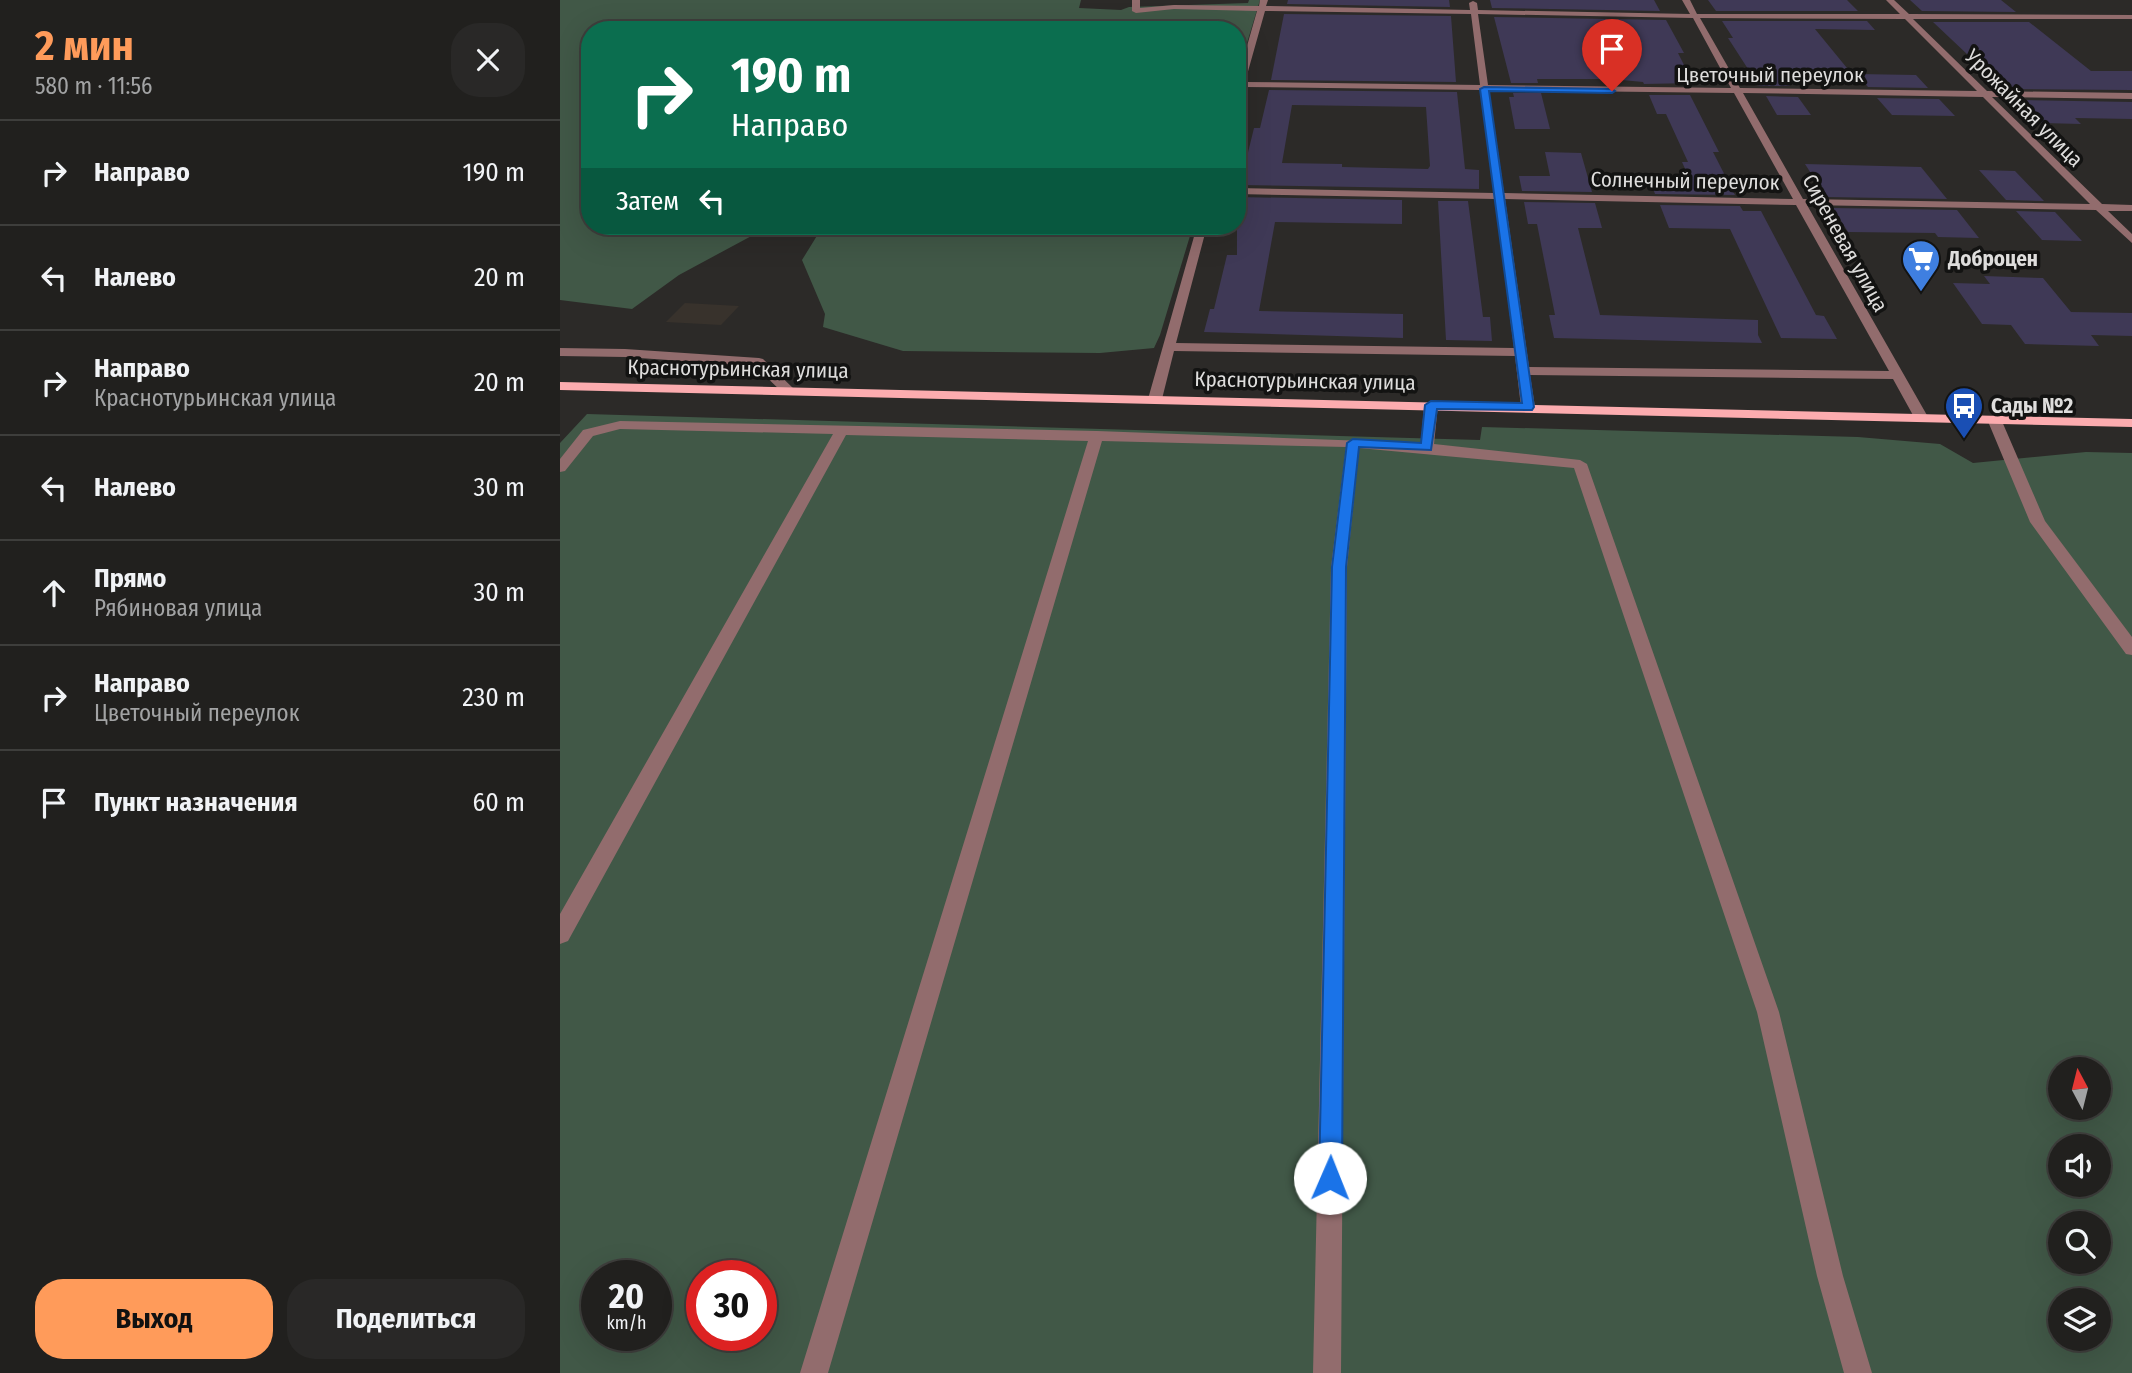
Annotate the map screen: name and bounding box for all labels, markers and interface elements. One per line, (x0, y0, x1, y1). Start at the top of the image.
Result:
pin (1582, 19, 1642, 91)
text: 2 мин (35, 21, 134, 71)
button: close (451, 23, 525, 97)
icon: arrive (1593, 30, 1631, 68)
street label: Урожайная улица (1959, 43, 2088, 172)
text: 190 m (731, 46, 851, 105)
icon: right (616, 49, 707, 140)
street label: Цветочный переулок (1676, 62, 1864, 88)
text: 580 m · 11:56 (35, 72, 152, 100)
text: Направо (731, 106, 848, 144)
icon: right (35, 154, 73, 192)
text: Направо (94, 157, 190, 188)
text: 190 m (463, 157, 525, 188)
street label: Солнечный переулок (1590, 166, 1780, 196)
street label: Сиреневая улица (1796, 170, 1894, 316)
icon: left (693, 182, 731, 220)
text: Затем (616, 186, 679, 217)
supermarket icon: Доброцен (1900, 238, 1942, 293)
place label: Доброцен (1947, 246, 2038, 272)
icon: left (35, 259, 73, 297)
text: Налево (94, 262, 176, 293)
text: 20 m (474, 262, 525, 293)
text: Направо (94, 353, 190, 384)
street label: Краснотурьинская улица (627, 354, 849, 384)
icon: right (35, 364, 73, 402)
street label: Краснотурьинская улица (1194, 366, 1416, 396)
text: 20 m (474, 367, 525, 398)
text: Краснотурьинская улица (94, 384, 336, 412)
bus stop icon: Сады №2 (1943, 385, 1985, 440)
place label: Сады №2 (1991, 393, 2073, 419)
icon: left (35, 469, 73, 507)
text: Налево (94, 472, 176, 503)
text: 30 m (474, 472, 525, 503)
text: Прямо (94, 563, 166, 594)
icon: ahead (35, 574, 73, 612)
text: 30 m (474, 577, 525, 608)
text: Рябиновая улица (94, 594, 262, 622)
text: Направо (94, 668, 190, 699)
icon: right (35, 679, 73, 717)
text: 230 m (462, 682, 525, 713)
text: Цветочный переулок (94, 699, 299, 727)
icon: arrive (35, 784, 73, 822)
text: Пункт назначения (94, 787, 298, 818)
text: 60 m (472, 787, 525, 818)
north arrow (2048, 1057, 2110, 1120)
map controls (2048, 1057, 2111, 1351)
button: sound (2048, 1134, 2111, 1197)
position arrow (1293, 1141, 1367, 1215)
button: search (2048, 1211, 2111, 1274)
speed limit sign: 30 (686, 1260, 777, 1351)
text: 20 (609, 1275, 644, 1317)
button: Выход (35, 1279, 273, 1359)
button: Поделиться (287, 1279, 525, 1359)
button: layers (2048, 1288, 2111, 1351)
text: km/h (606, 1312, 647, 1334)

